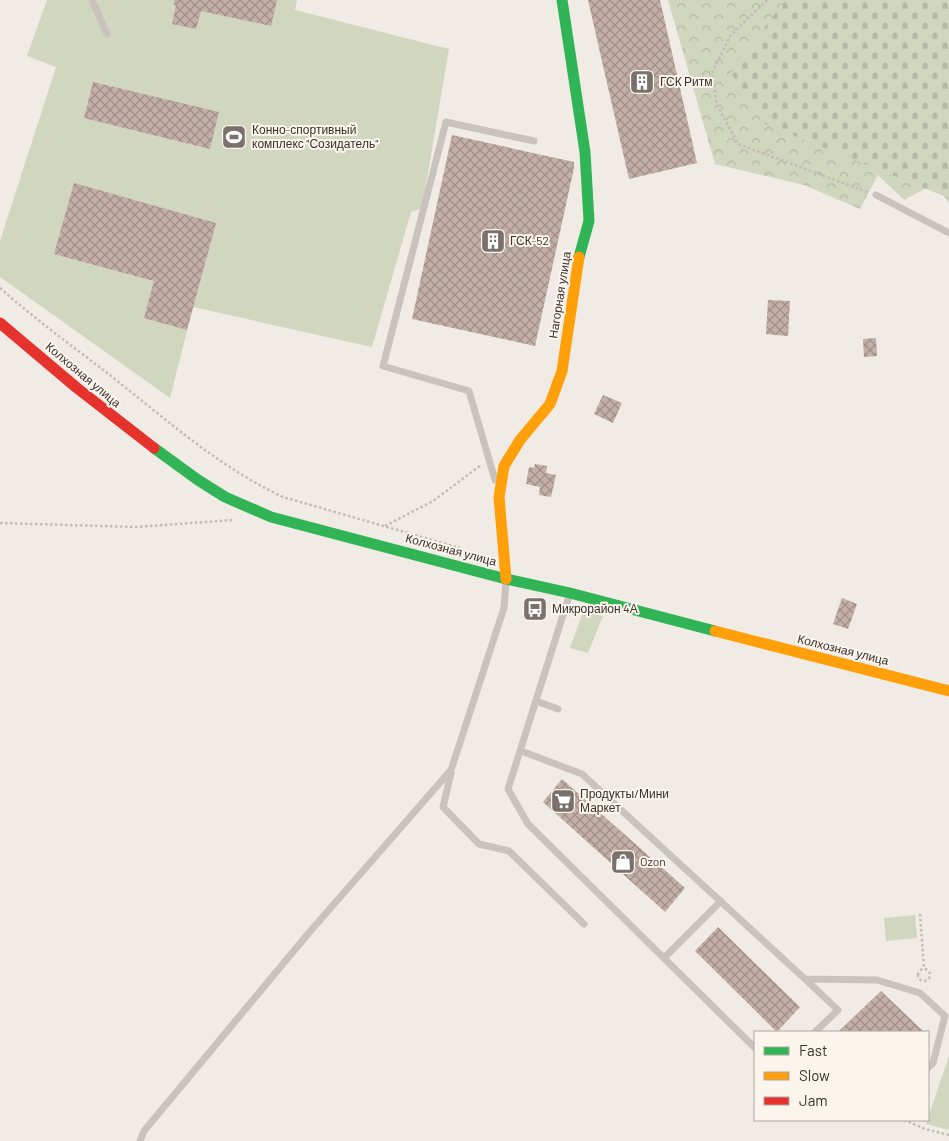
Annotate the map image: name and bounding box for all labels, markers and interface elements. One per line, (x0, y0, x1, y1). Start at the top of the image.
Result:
building icon: ГСК Ритм (629, 69, 655, 95)
place label: ГСК Ритм (660, 74, 712, 88)
place label: Конно-спортивный комплекс "Созидатель" (252, 122, 378, 151)
sports icon: Конно-спортивный комплекс "Созидатель" (221, 124, 247, 150)
building icon: ГСК-52 (480, 228, 506, 254)
place label: ГСК-52 (510, 233, 549, 247)
street label: Нагорная улица (545, 250, 574, 340)
street label: Колхозная улица (43, 339, 124, 411)
street label: Колхозная улица (404, 530, 499, 569)
bus stop icon: Микрорайон 4А (522, 596, 548, 622)
place label: Микрорайон 4А (552, 601, 638, 616)
street label: Колхозная улица (796, 631, 891, 668)
place label: Продукты/Мини Маркет (580, 786, 669, 815)
supermarket icon: Продукты/Мини Маркет (550, 788, 576, 814)
shop icon: Ozon (610, 849, 636, 875)
place label: Ozon (640, 854, 666, 868)
legend (754, 1031, 929, 1121)
text: Fast (799, 1041, 827, 1059)
text: Slow (799, 1066, 830, 1084)
text: Jam (799, 1091, 828, 1109)

